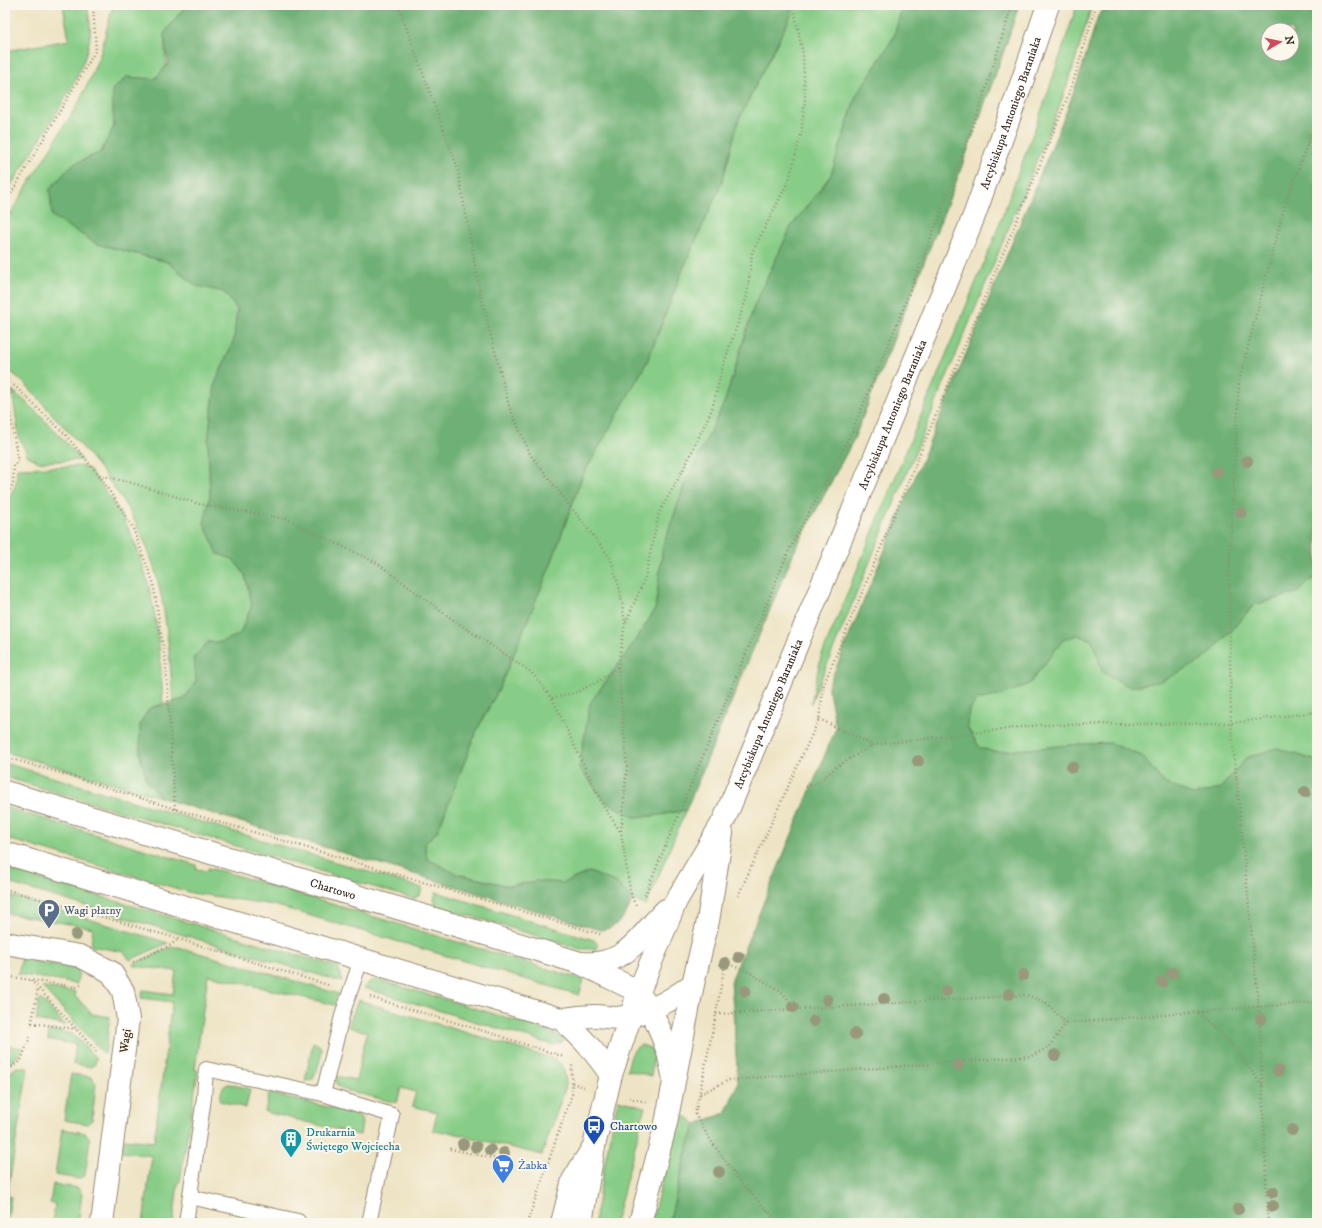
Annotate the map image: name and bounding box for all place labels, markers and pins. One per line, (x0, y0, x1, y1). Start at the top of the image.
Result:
parking icon: Wagi płatny (36, 897, 62, 930)
place label: Wagi płatny (63, 903, 122, 918)
bus stop icon: Chartowo (581, 1113, 607, 1146)
place label: Chartowo (610, 1119, 657, 1134)
place label: Drukarnia Świętego Wojciecha (306, 1125, 401, 1154)
building icon: Drukarnia Świętego Wojciecha (278, 1126, 304, 1159)
supermarket icon: Żabka (490, 1152, 516, 1185)
place label: Żabka (518, 1158, 548, 1173)

